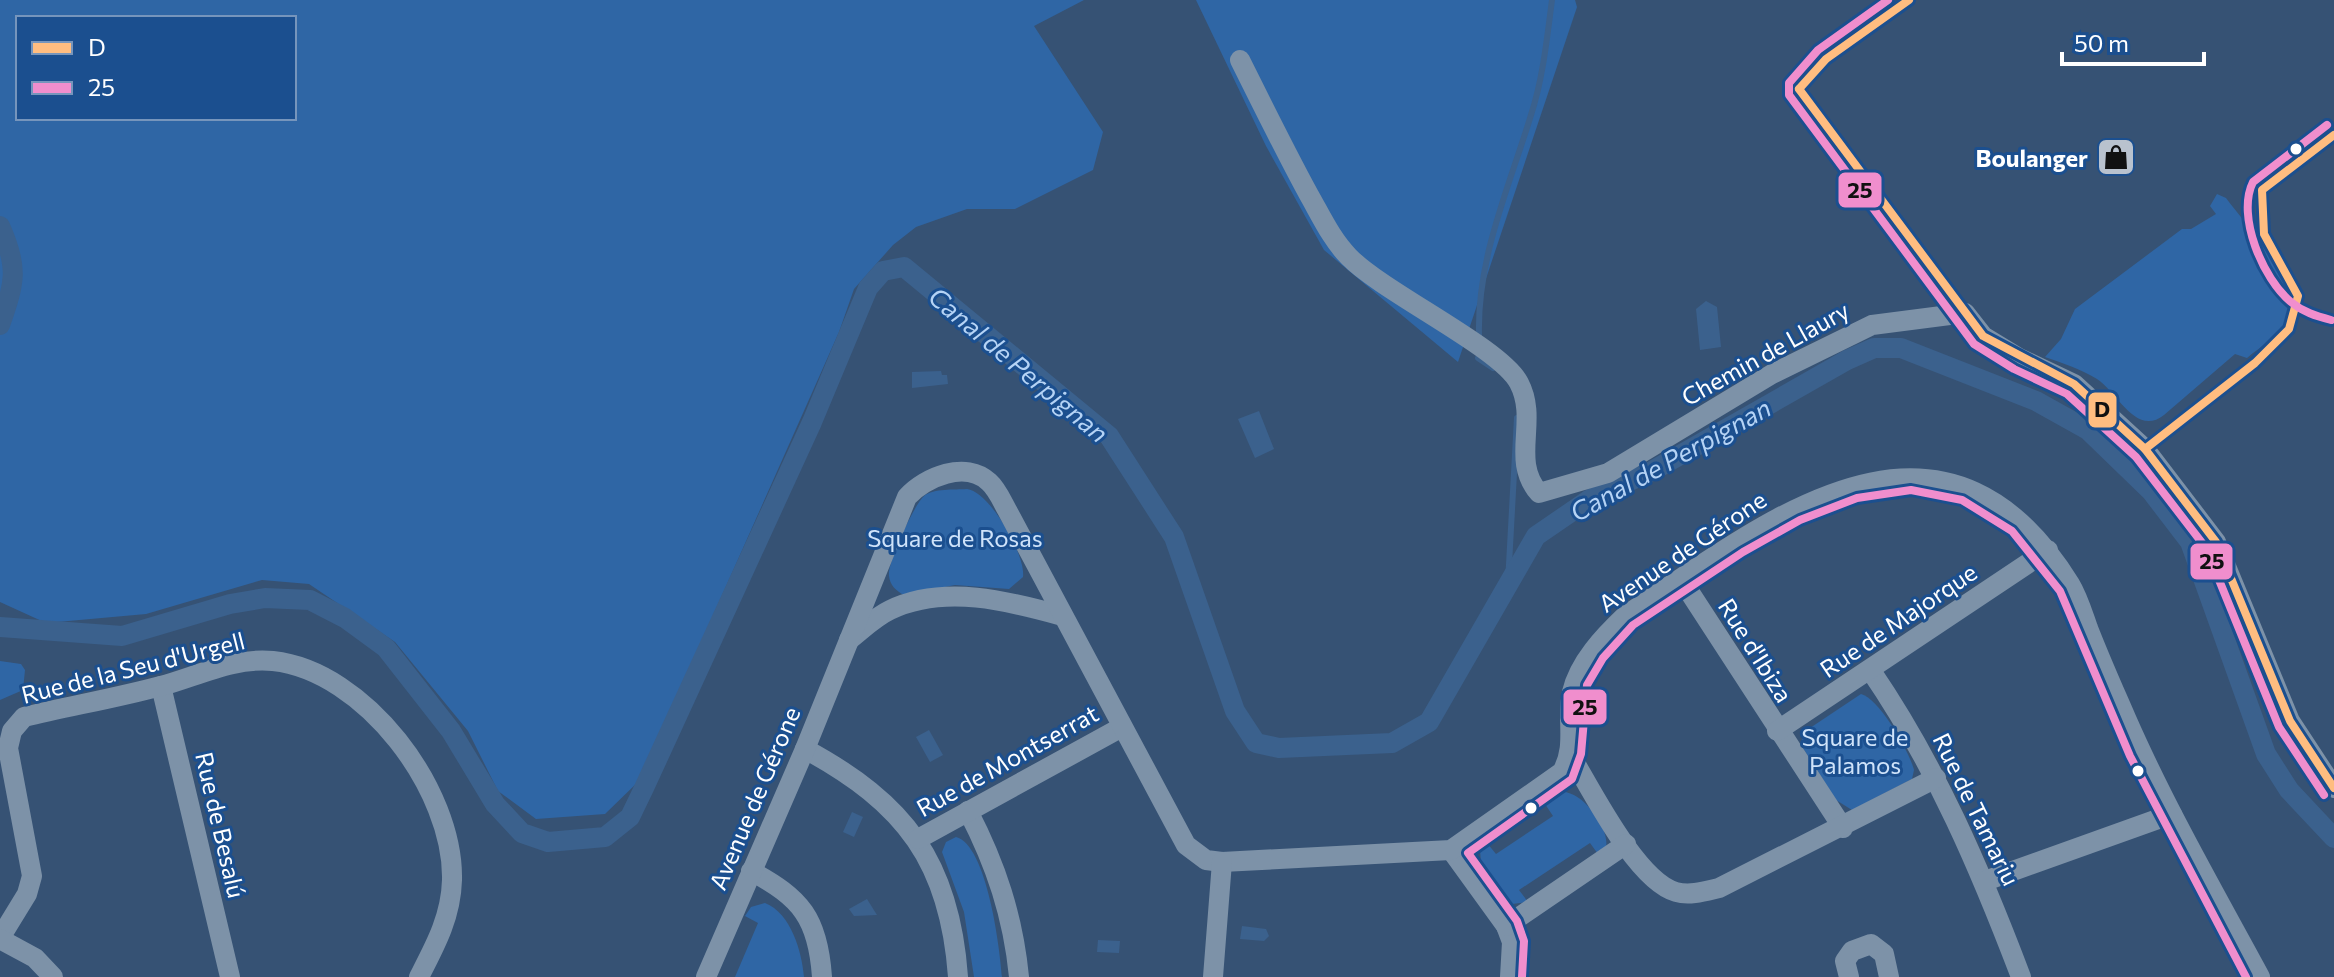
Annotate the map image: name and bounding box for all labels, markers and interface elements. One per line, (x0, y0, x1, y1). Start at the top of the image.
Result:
legend (16, 16, 296, 120)
scale bar (2062, 16, 2204, 66)
text: 50 m (2074, 28, 2129, 57)
text: D (88, 32, 106, 61)
text: 25 (88, 72, 115, 101)
shop icon: Boulanger (2095, 136, 2137, 178)
unlabelled marker (2288, 141, 2304, 157)
place label: Boulanger (1976, 143, 2088, 172)
line badge: 25 (1837, 171, 1883, 209)
text: 25 (1847, 176, 1873, 203)
water label: Canal de Perpignan (923, 280, 1115, 448)
street label: Chemin de Llaury (1676, 295, 1854, 411)
water label: Canal de Perpignan (1564, 391, 1776, 527)
line badge: D (2087, 391, 2118, 429)
text: D (2094, 395, 2110, 422)
street label: Avenue de Gérone (1593, 484, 1771, 618)
park label: Square de Rosas (867, 523, 1043, 552)
line badge: 25 (2189, 542, 2234, 581)
text: 25 (2199, 547, 2225, 574)
street label: Rue de Majorque (1814, 557, 1982, 683)
street label: Rue d'Ibiza (1713, 593, 1799, 707)
street label: Rue de la Seu d'Urgell (18, 625, 248, 709)
line badge: 25 (1562, 688, 1608, 726)
text: 25 (1572, 693, 1598, 720)
street label: Rue de Montserrat (911, 698, 1103, 822)
street label: Avenue de Gérone (702, 702, 806, 894)
park label: Square de Palamos (1801, 722, 1909, 779)
street label: Rue de Tamariu (1928, 728, 2026, 890)
street label: Rue de Besalú (190, 749, 252, 901)
unlabelled marker (2130, 763, 2146, 779)
unlabelled marker (1523, 800, 1539, 816)

